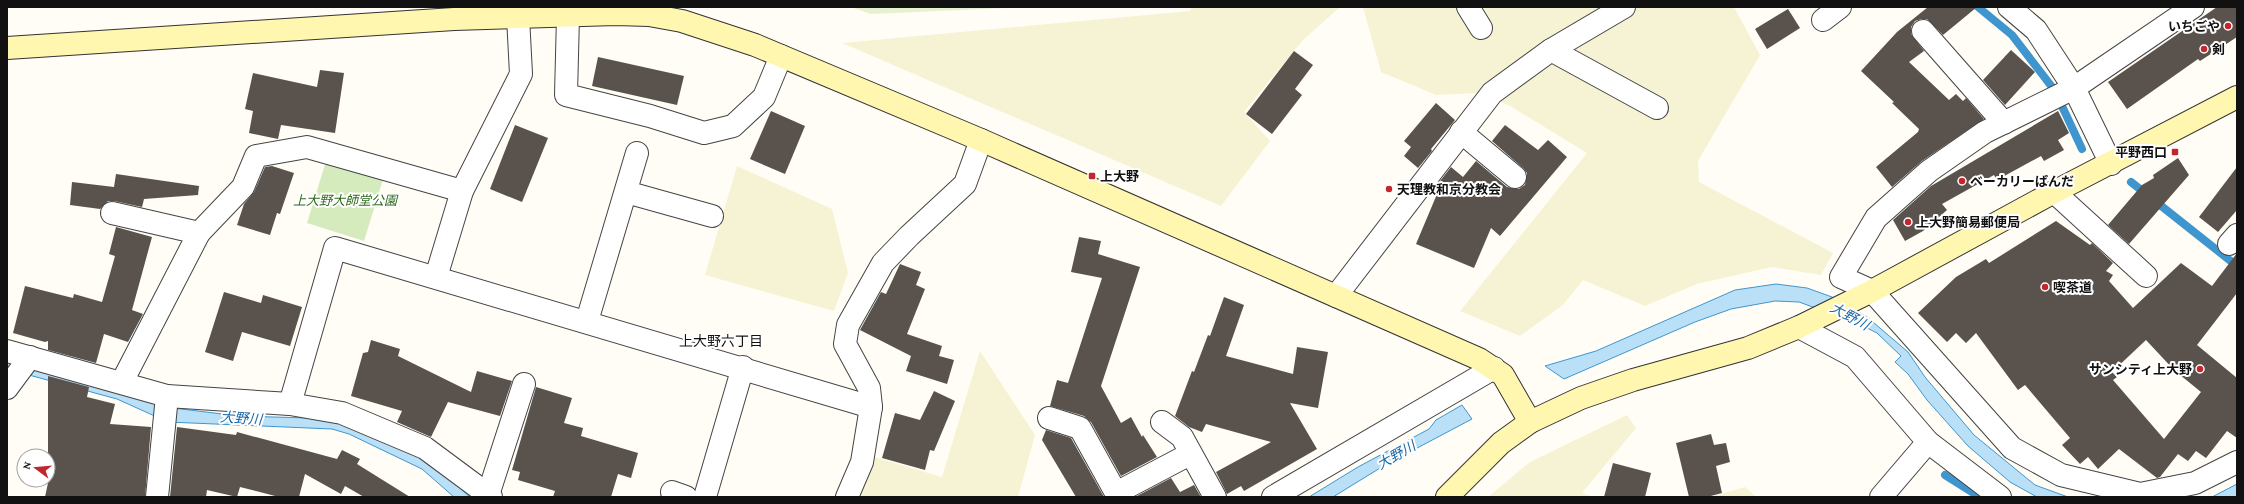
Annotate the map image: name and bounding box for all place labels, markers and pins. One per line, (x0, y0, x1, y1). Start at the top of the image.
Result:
place label: いちごや (2168, 19, 2220, 34)
marker: いちごや (2223, 21, 2233, 31)
place label: 剣 (2212, 42, 2225, 57)
marker: 剣 (2199, 44, 2209, 54)
place label: 平野西口 (2115, 145, 2167, 160)
marker: 平野西口 (2170, 147, 2180, 157)
place label: 上大野 (1100, 169, 1139, 184)
marker: 上大野 (1087, 171, 1097, 181)
place label: ベーカリーぱんだ (1970, 174, 2074, 189)
marker: ベーカリーぱんだ (1957, 176, 1967, 186)
place label: 天理教和京分教会 (1397, 182, 1501, 197)
marker: 天理教和京分教会 (1384, 184, 1394, 194)
place label: 上大野簡易郵便局 (1916, 215, 2020, 230)
marker: 上大野簡易郵便局 (1903, 217, 1913, 227)
place label: 喫茶道 (2053, 280, 2092, 295)
marker: 喫茶道 (2040, 282, 2050, 292)
place label: サンシティ上大野 (2089, 362, 2192, 377)
marker: サンシティ上大野 (2195, 364, 2205, 374)

